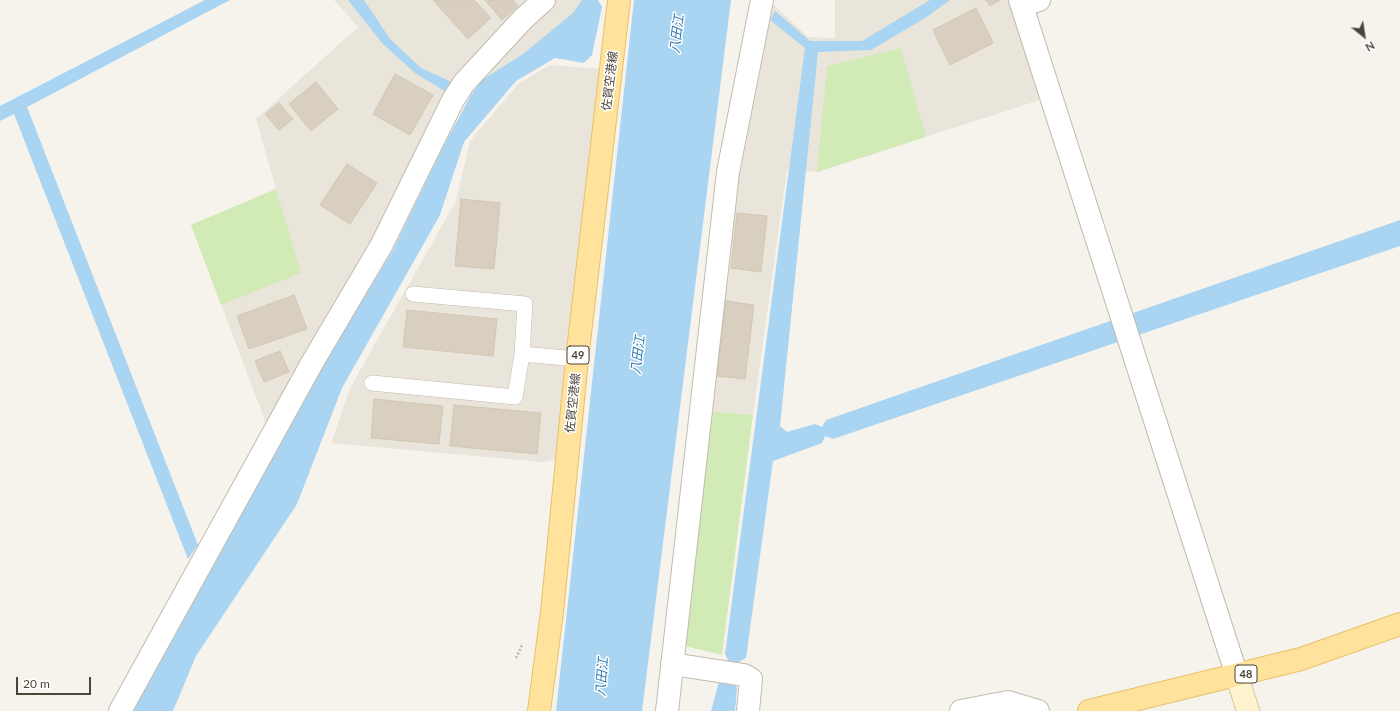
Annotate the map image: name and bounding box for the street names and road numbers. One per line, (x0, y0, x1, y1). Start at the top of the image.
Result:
street label: 佐賀空港線 (599, 50, 621, 112)
road number: 49 (567, 346, 589, 364)
street label: 佐賀空港線 (563, 372, 583, 434)
road number: 48 (1235, 665, 1257, 683)

